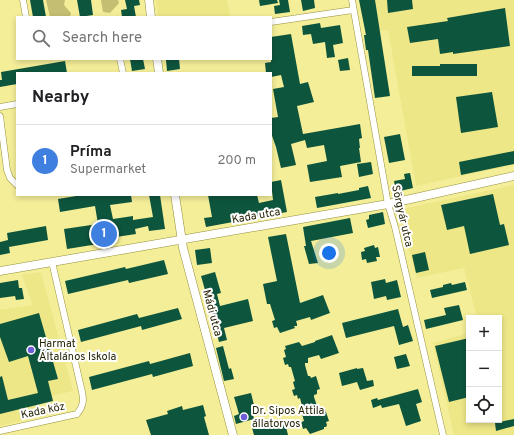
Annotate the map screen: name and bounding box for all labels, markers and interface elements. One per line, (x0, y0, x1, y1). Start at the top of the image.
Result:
search box (16, 16, 272, 60)
icon: search (30, 27, 52, 49)
text: Search here (62, 29, 142, 48)
text: Nearby (32, 87, 89, 109)
text: Príma (70, 143, 112, 162)
text: 1 (42, 153, 48, 169)
text: 200 m (217, 153, 256, 169)
text: Supermarket (70, 162, 146, 178)
street label: Sörgyár utca (388, 184, 416, 248)
street label: Kada utca (231, 205, 282, 227)
pin: 1 (91, 219, 117, 249)
your location (319, 243, 339, 263)
street label: Mádi utca (199, 288, 225, 338)
map controls (466, 315, 502, 423)
button: + (466, 315, 502, 351)
place label: Harmat Általános Iskola (39, 337, 117, 364)
marker: Harmat Általános Iskola (26, 345, 36, 355)
button: − (466, 351, 502, 387)
button: locate (466, 387, 502, 423)
street label: Kada köz (20, 400, 66, 422)
place label: Dr. Sipos Attila állatorvos (252, 404, 325, 431)
marker: Dr. Sipos Attila állatorvos (239, 412, 249, 422)

